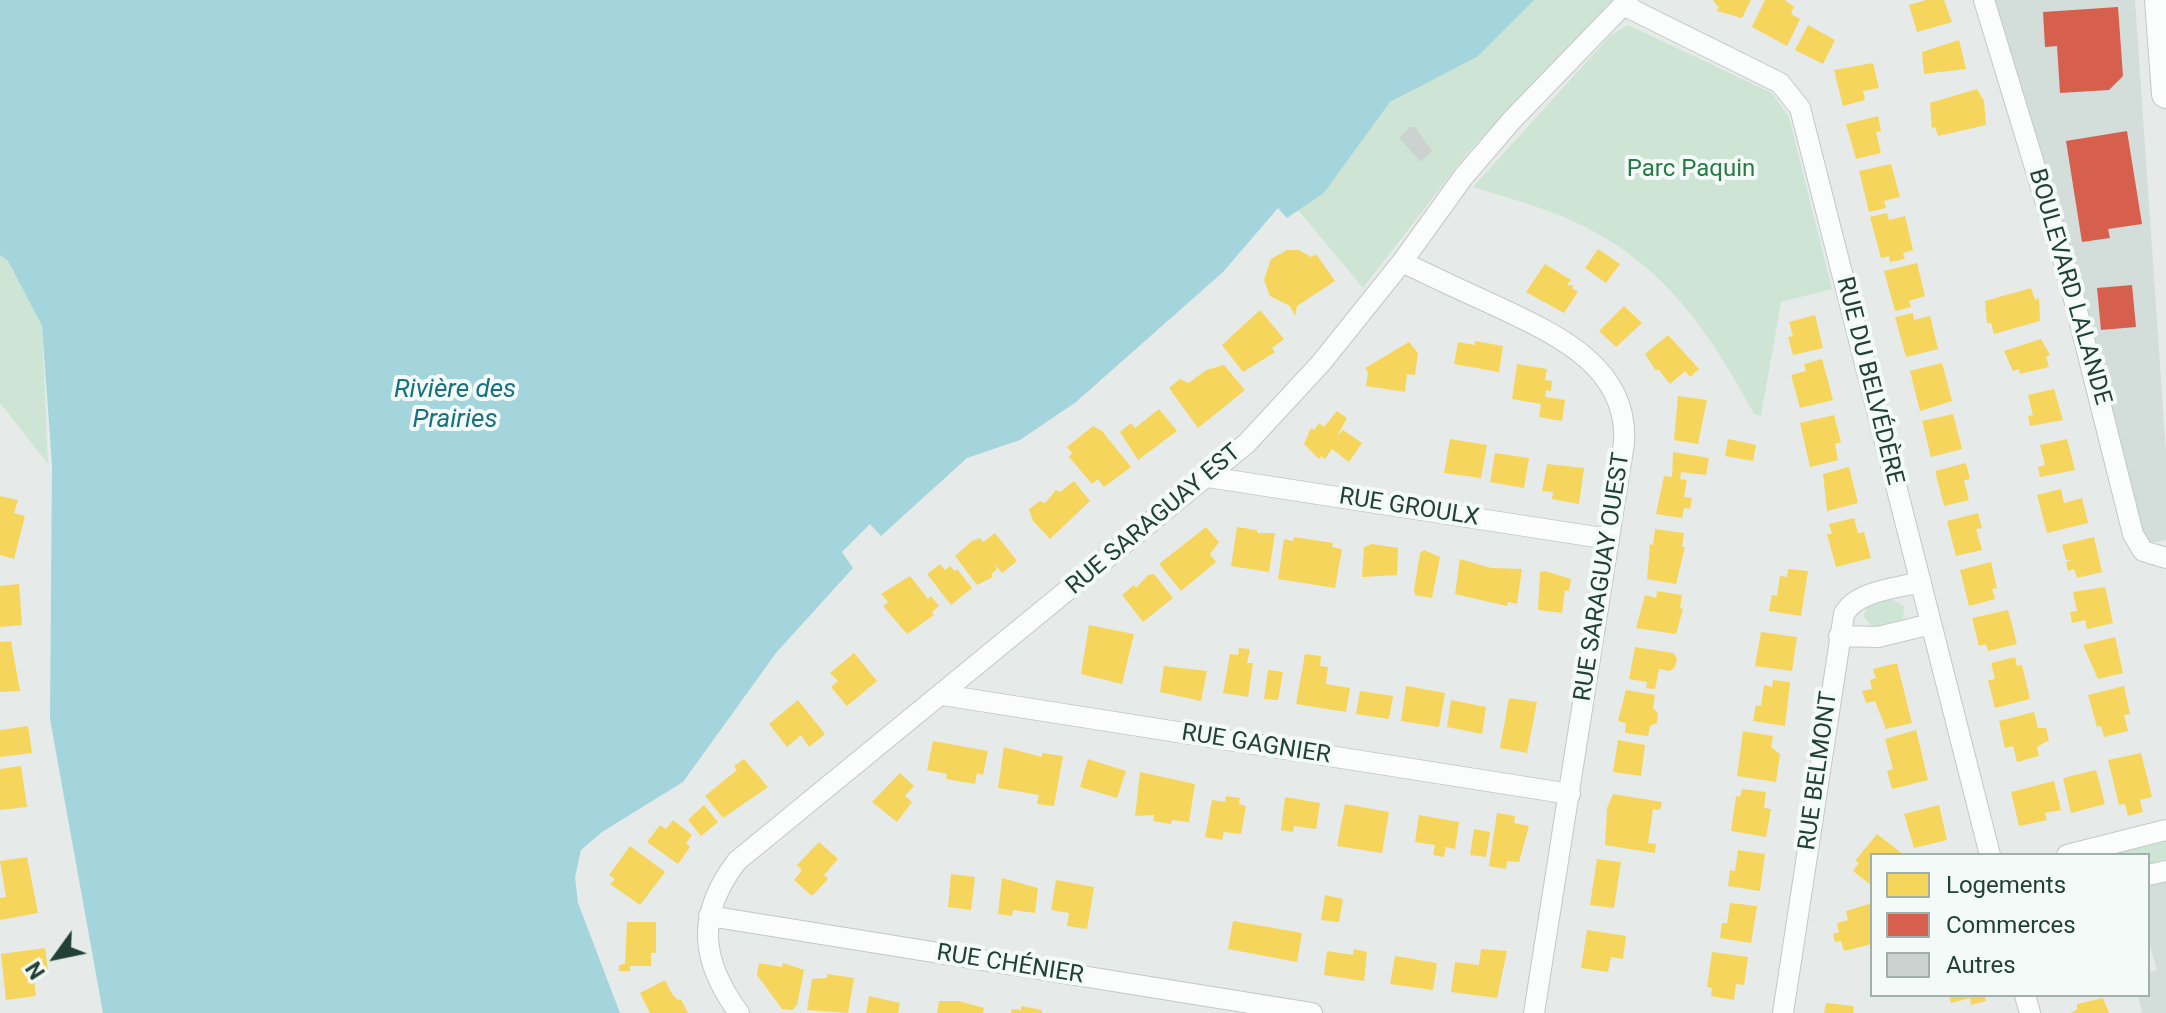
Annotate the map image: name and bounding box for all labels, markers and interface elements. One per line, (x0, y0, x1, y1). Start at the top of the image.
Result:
park label: Parc Paquin (1627, 156, 1755, 184)
street label: BOULEVARD LALANDE (2021, 166, 2117, 408)
street label: RUE DU BELVÉDÈRE (1829, 274, 1909, 488)
water label: Rivière des Prairies (394, 374, 516, 436)
street label: RUE SARAGUAY EST (1061, 439, 1247, 601)
street label: RUE SARAGUAY OUEST (1569, 451, 1637, 703)
street label: RUE GROULX (1337, 483, 1481, 533)
street label: RUE BELMONT (1794, 690, 1844, 852)
street label: RUE GAGNIER (1180, 719, 1332, 771)
legend (1870, 853, 2150, 997)
text: Logements (1946, 871, 2066, 899)
text: Commerces (1946, 911, 2076, 939)
north arrow (16, 917, 96, 997)
street label: RUE CHÉNIER (934, 939, 1086, 991)
text: Autres (1946, 951, 2016, 979)
text: N (21, 957, 50, 984)

